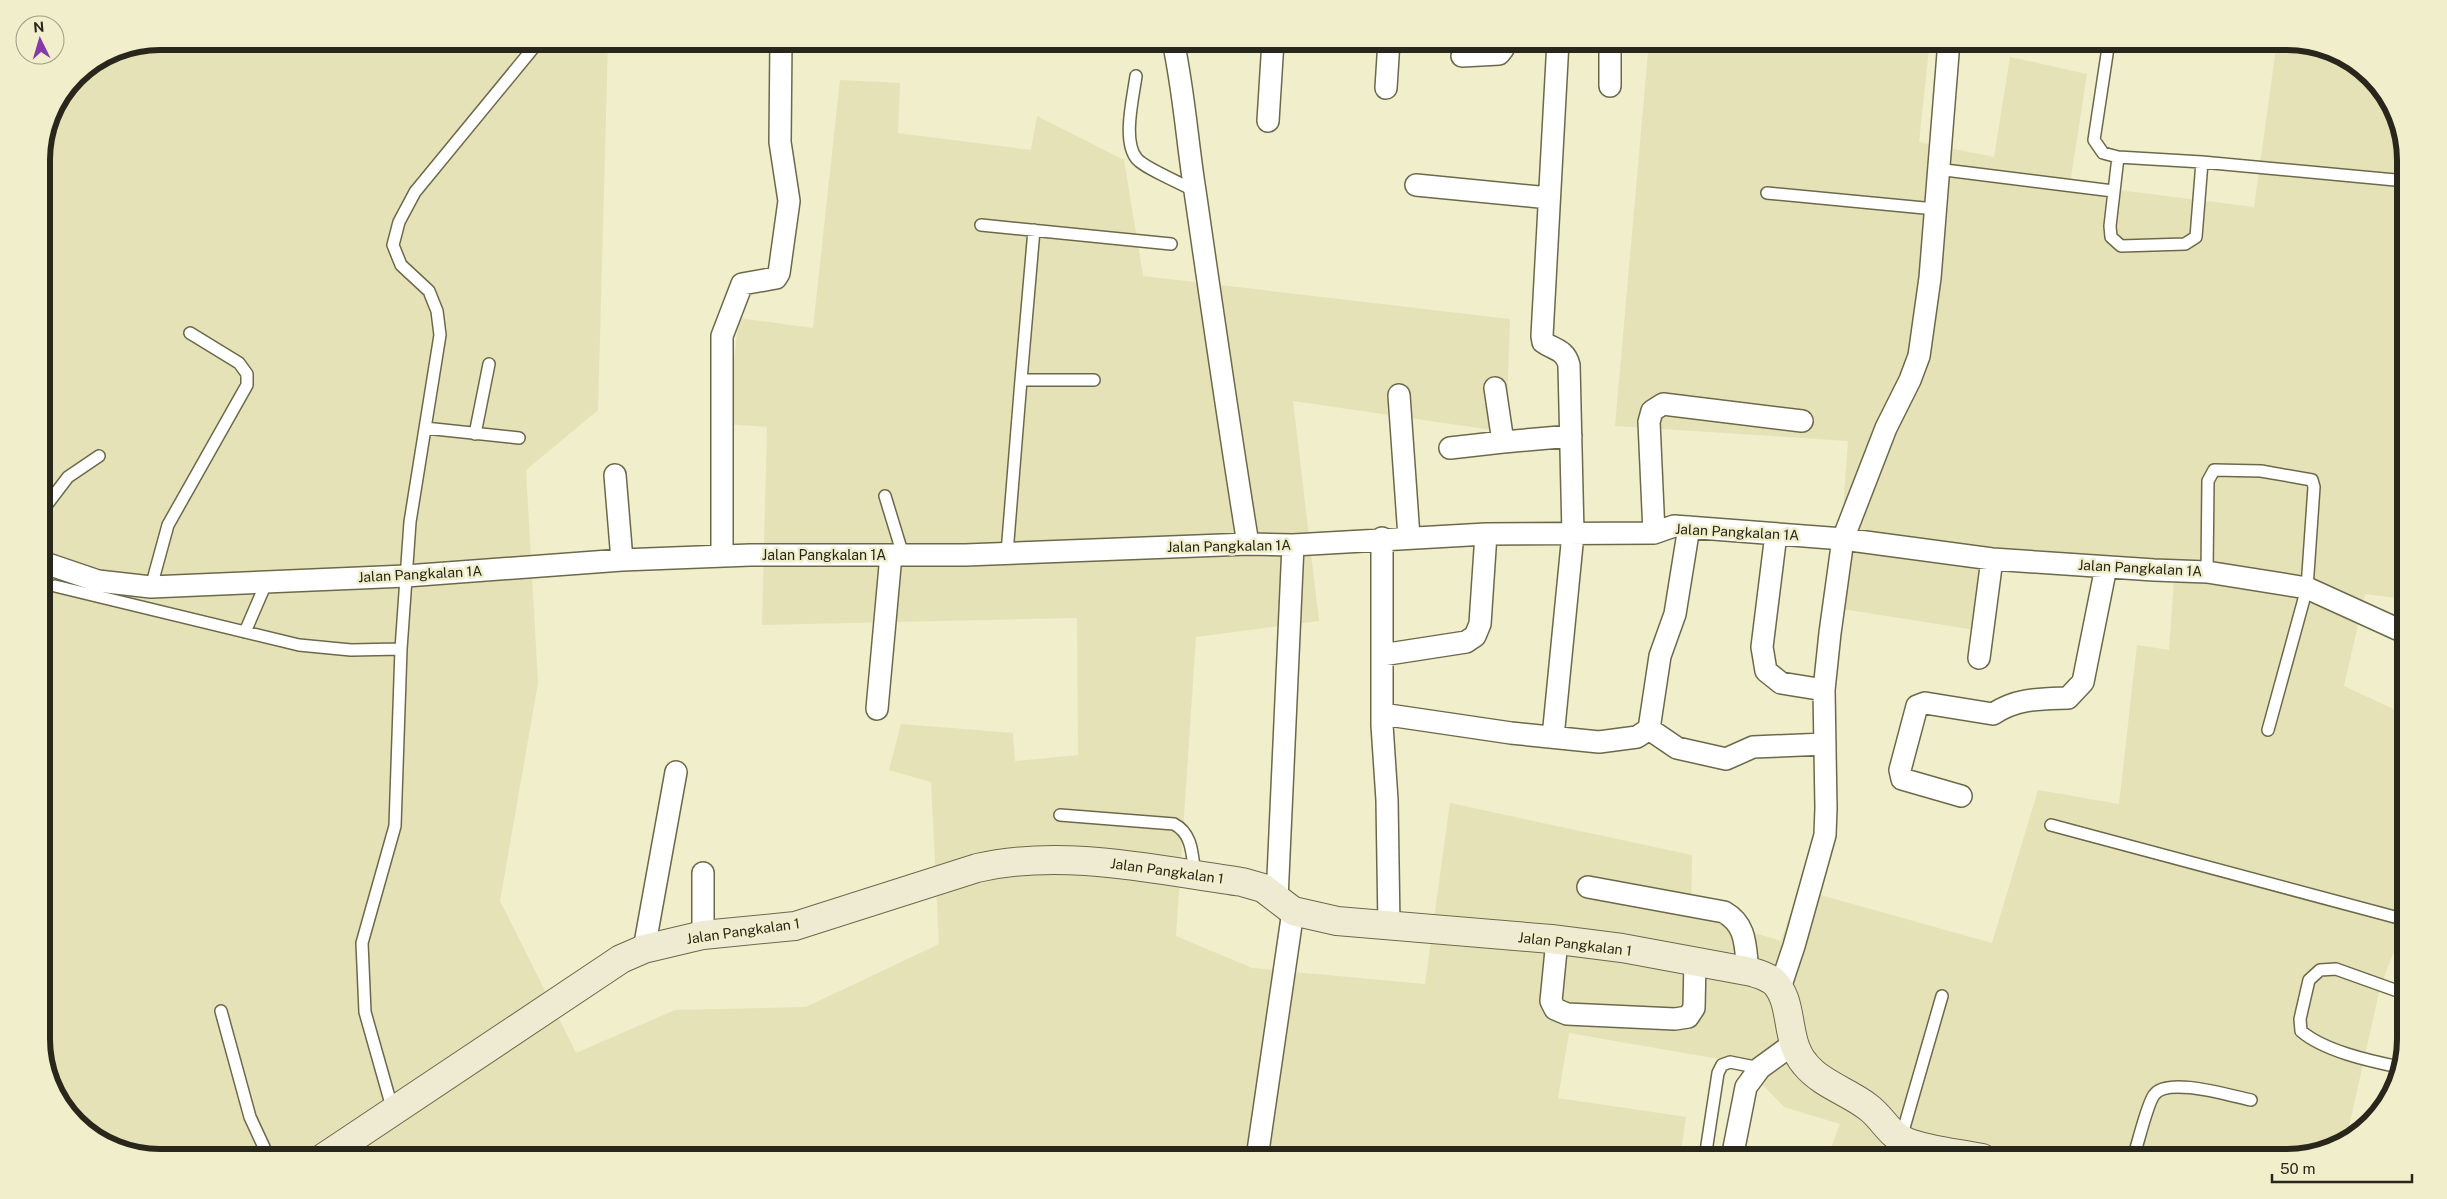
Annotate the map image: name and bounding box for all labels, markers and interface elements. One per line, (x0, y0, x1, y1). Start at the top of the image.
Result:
north arrow (15, 15, 65, 65)
text: N (33, 19, 45, 35)
street label: Jalan Pangkalan 1A (1674, 521, 1800, 543)
street label: Jalan Pangkalan 1A (1167, 537, 1291, 555)
street label: Jalan Pangkalan 1A (762, 547, 886, 563)
street label: Jalan Pangkalan 1A (2077, 557, 2203, 579)
street label: Jalan Pangkalan 1A (357, 563, 483, 585)
street label: Jalan Pangkalan 1 (1109, 855, 1225, 887)
street label: Jalan Pangkalan 1 (685, 915, 801, 947)
street label: Jalan Pangkalan 1 (1517, 929, 1633, 959)
scale bar (2272, 1152, 2412, 1184)
text: 50 m (2280, 1160, 2315, 1177)

